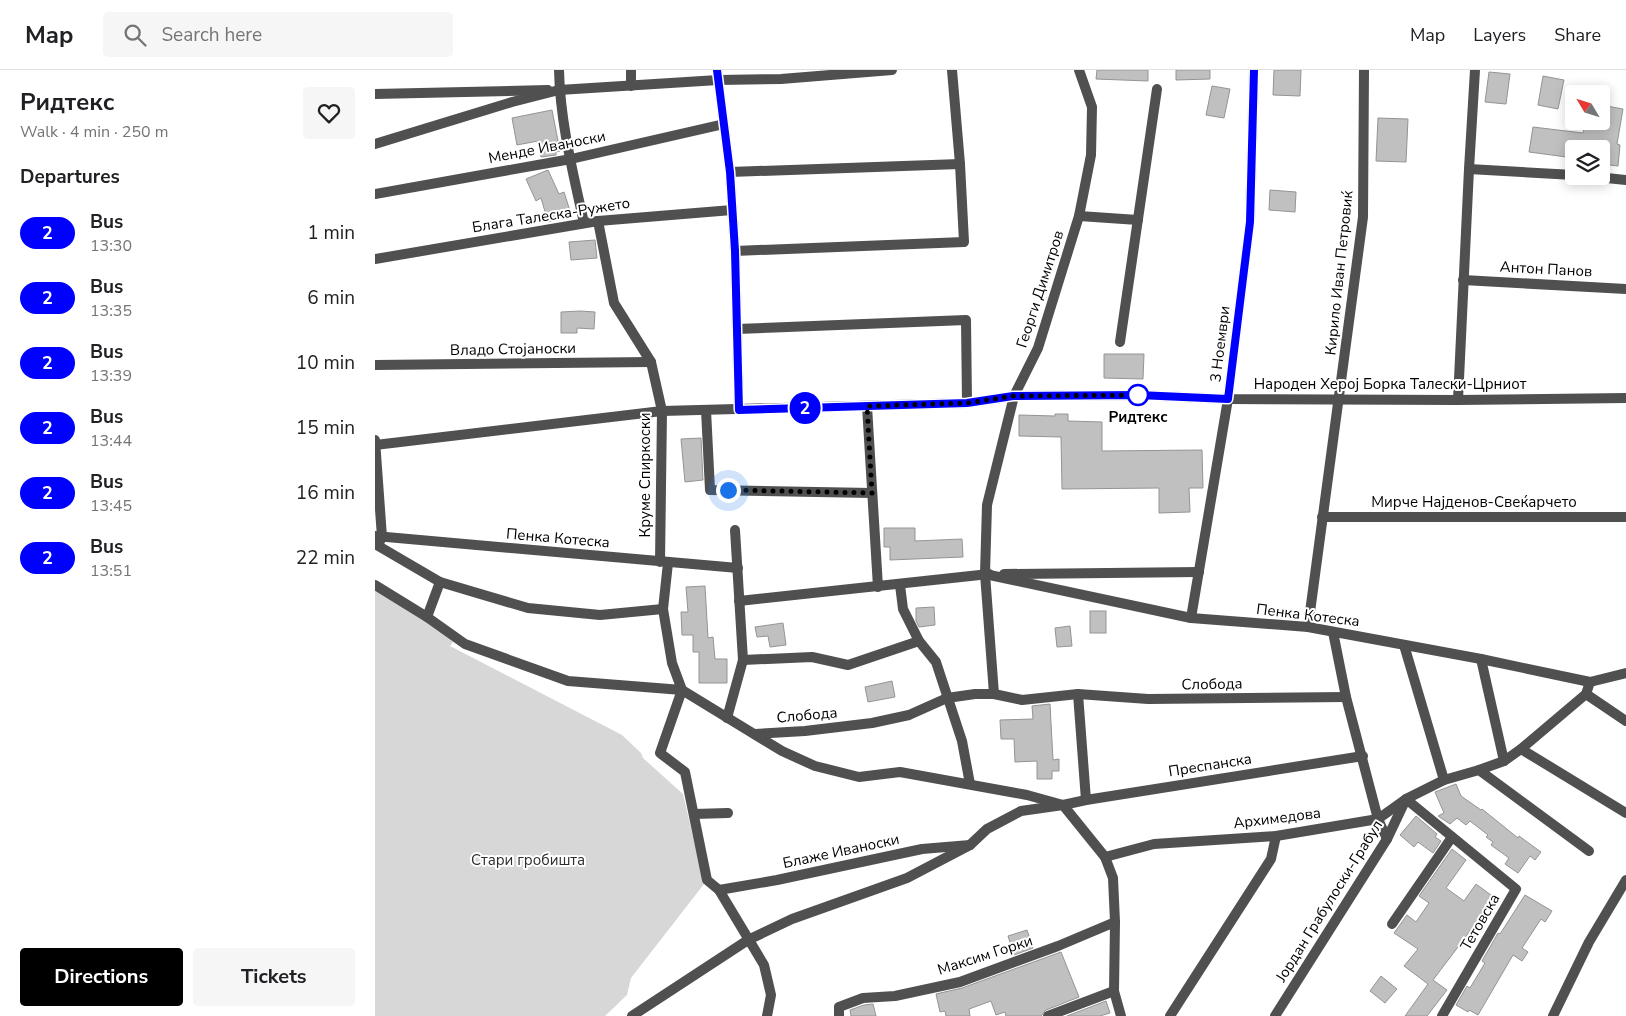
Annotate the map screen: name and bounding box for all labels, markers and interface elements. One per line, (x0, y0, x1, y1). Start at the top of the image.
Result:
search box (103, 12, 453, 57)
text: Map (25, 19, 73, 51)
icon: search (121, 21, 149, 49)
text: Search here (161, 22, 262, 48)
text: Map (1410, 23, 1445, 47)
text: Layers (1473, 23, 1526, 47)
text: Share (1554, 23, 1601, 47)
north arrow (1565, 85, 1610, 130)
map controls (1565, 85, 1610, 185)
text: Ридтекс (20, 86, 114, 118)
button: heart (303, 87, 355, 139)
text: Walk · 4 min · 250 m (20, 121, 168, 143)
street label: Менде Иваноски (487, 126, 607, 168)
button: layers (1565, 140, 1610, 185)
text: Departures (20, 164, 120, 190)
street label: Кирило Иван Петровиќ (1320, 190, 1358, 356)
street label: Блага Талеска-Ружето (471, 193, 631, 237)
text: Bus (90, 209, 123, 235)
text: 1 min (307, 220, 355, 246)
text: 2 (42, 221, 53, 245)
street label: Георги Димитров (1012, 228, 1068, 350)
text: 13:30 (90, 235, 132, 257)
street label: Антон Панов (1499, 257, 1593, 281)
text: Bus (90, 274, 123, 300)
text: 6 min (307, 285, 355, 311)
text: 2 (42, 286, 53, 310)
text: 13:35 (90, 300, 132, 322)
street label: 3 Ноември (1205, 305, 1235, 383)
street label: Владо Стојаноски (450, 338, 576, 360)
text: Bus (90, 339, 123, 365)
text: 10 min (296, 350, 355, 376)
text: 2 (42, 351, 53, 375)
text: 13:39 (90, 365, 132, 387)
street label: Народен Херој Борка Талески-Црниот (1254, 374, 1527, 394)
marker: Ридтекс (1127, 384, 1149, 406)
line badge: 2 (789, 392, 821, 424)
text: 2 (800, 396, 810, 420)
text: Bus (90, 404, 123, 430)
place label: Ридтекс (1109, 407, 1168, 427)
street label: Круме Спиркоски (635, 413, 655, 537)
text: 15 min (296, 415, 355, 441)
text: 2 (42, 416, 53, 440)
text: 13:44 (90, 430, 132, 452)
text: Bus (90, 469, 123, 495)
your location (716, 478, 741, 503)
text: 16 min (296, 480, 355, 506)
text: 2 (42, 481, 53, 505)
street label: Мирче Најденов-Свеќарчето (1371, 492, 1577, 512)
text: 13:45 (90, 495, 132, 517)
street label: Пенка Котеска (505, 524, 611, 552)
text: Bus (90, 534, 123, 560)
text: 22 min (296, 545, 355, 571)
text: 2 (42, 546, 53, 570)
text: 13:51 (90, 560, 132, 582)
street label: Пенка Котеска (1255, 599, 1361, 631)
street label: Слобода (1181, 673, 1243, 695)
street label: Слобода (776, 702, 838, 728)
street label: Преспанска (1167, 749, 1253, 781)
street label: Архимедова (1232, 803, 1322, 833)
street label: Јордан Грабулоски-Грабул (1270, 816, 1387, 986)
street label: Блаже Иваноски (781, 829, 901, 873)
park label: Стари гробишта (471, 850, 585, 870)
street label: Тетовска (1456, 890, 1504, 954)
street label: Максим Горки (935, 930, 1035, 980)
button: Directions (20, 948, 183, 1006)
button: Tickets (193, 948, 355, 1006)

